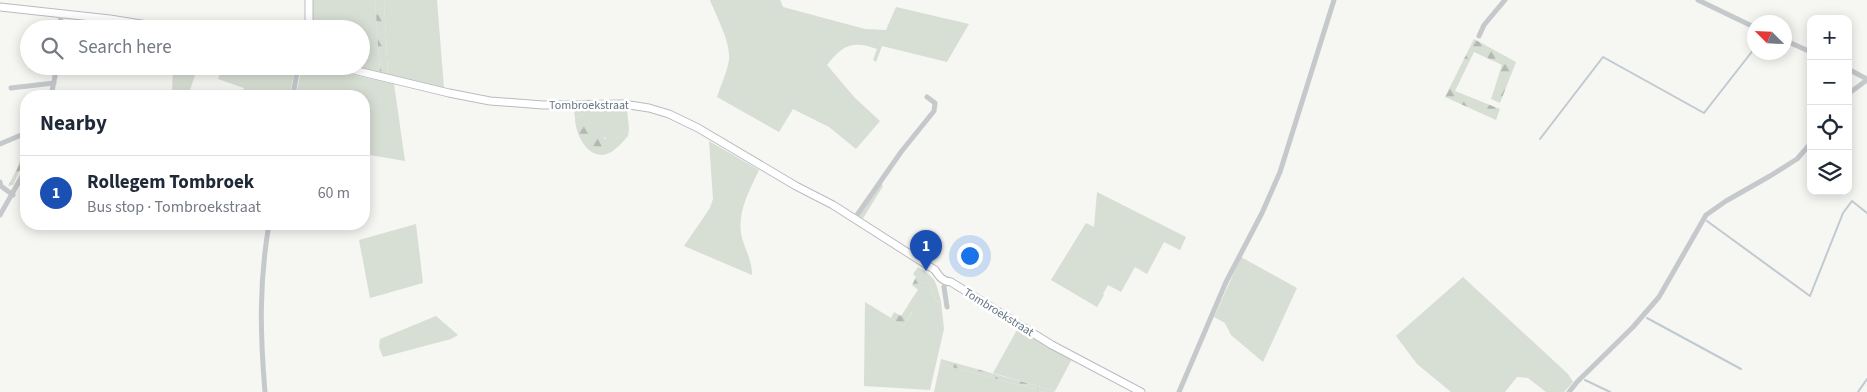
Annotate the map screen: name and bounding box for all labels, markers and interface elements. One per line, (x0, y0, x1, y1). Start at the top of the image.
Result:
north arrow (1747, 15, 1792, 60)
map controls (1807, 15, 1852, 195)
button: + (1807, 15, 1852, 60)
search box (20, 20, 370, 75)
icon: search (38, 34, 66, 62)
text: Search here (78, 34, 172, 61)
button: − (1807, 60, 1852, 105)
street label: Tombroekstraat (549, 97, 629, 114)
button: locate (1807, 105, 1852, 150)
text: Nearby (40, 108, 107, 138)
button: layers (1807, 150, 1852, 195)
text: Rollegem Tombroek (87, 169, 254, 196)
text: 1 (52, 182, 60, 204)
text: 60 m (318, 182, 350, 204)
text: Bus stop · Tombroekstraat (87, 196, 261, 218)
pin: 1 (910, 230, 942, 271)
your location (957, 243, 983, 269)
street label: Tombroekstraat (960, 284, 1037, 341)

